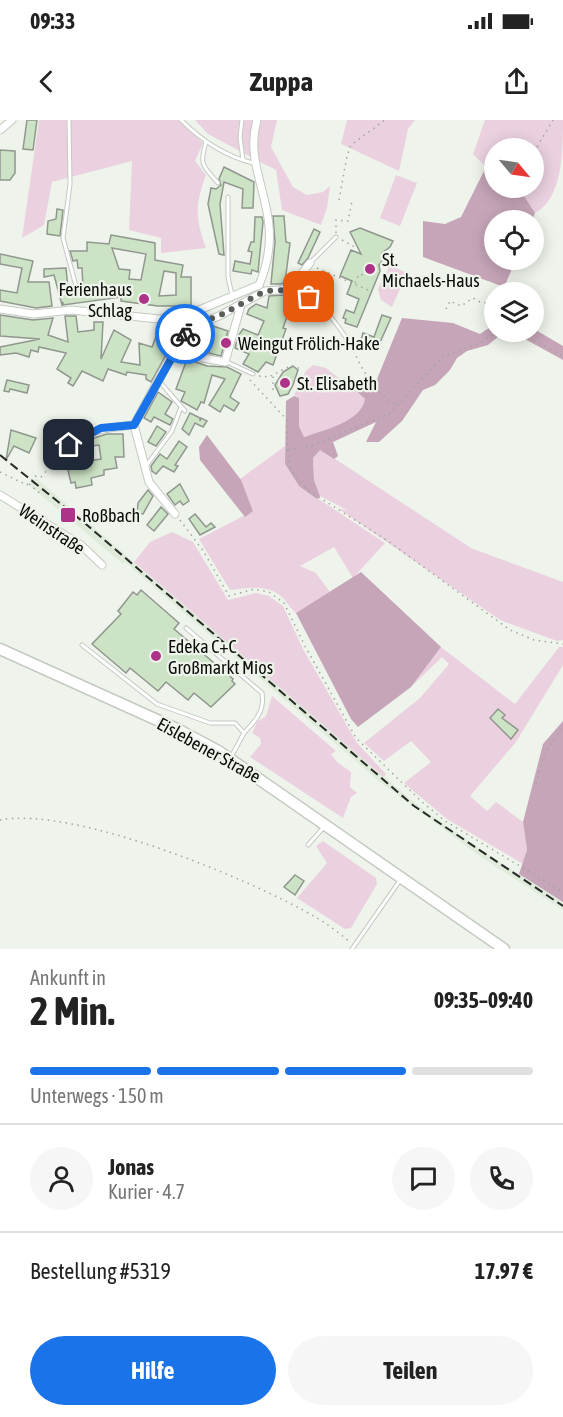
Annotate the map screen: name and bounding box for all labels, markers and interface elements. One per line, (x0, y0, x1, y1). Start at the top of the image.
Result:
text: 09:33 (30, 8, 75, 34)
icon: back (30, 65, 63, 98)
icon: share (500, 65, 533, 98)
text: Zuppa (250, 66, 313, 97)
north arrow (484, 138, 544, 198)
map controls (484, 138, 544, 342)
button: locate (484, 210, 544, 270)
place label: St. Michaels-Haus (382, 249, 480, 291)
marker: St. Michaels-Haus (363, 262, 377, 276)
pin (283, 271, 334, 322)
place label: Ferienhaus Schlag (58, 279, 132, 321)
icon: bag (292, 280, 325, 313)
button: layers (484, 282, 544, 342)
marker: Ferienhaus Schlag (137, 292, 151, 306)
courier (155, 304, 215, 364)
icon: bike (169, 318, 202, 351)
place label: Weingut Frölich-Hake (238, 333, 380, 354)
marker: Weingut Frölich-Hake (219, 336, 233, 350)
place label: St. Elisabeth (297, 373, 377, 394)
marker: St. Elisabeth (278, 376, 292, 390)
pin (43, 419, 94, 470)
icon: home (52, 428, 85, 461)
street label: Weinstraße (15, 499, 89, 559)
place label: Roßbach (82, 505, 140, 526)
marker: Roßbach (59, 506, 77, 524)
place label: Edeka C+C Großmarkt Mios (168, 636, 273, 678)
marker: Edeka C+C Großmarkt Mios (149, 649, 163, 663)
street label: Eislebener Straße (154, 713, 264, 787)
text: Ankunft in (30, 966, 106, 989)
text: 09:35–09:40 (434, 987, 533, 1013)
text: 2 Min. (30, 989, 115, 1033)
text: Unterwegs · 150 m (30, 1084, 164, 1107)
button: person (30, 1147, 93, 1210)
button: chat (392, 1147, 455, 1210)
button: phone (470, 1147, 533, 1210)
text: Jonas (108, 1154, 154, 1180)
text: Kurier · 4.7 (108, 1180, 185, 1203)
text: Bestellung #5319 (30, 1258, 171, 1284)
text: 17.97 € (475, 1258, 533, 1284)
button: Hilfe (30, 1336, 276, 1405)
button: Teilen (288, 1336, 533, 1405)

